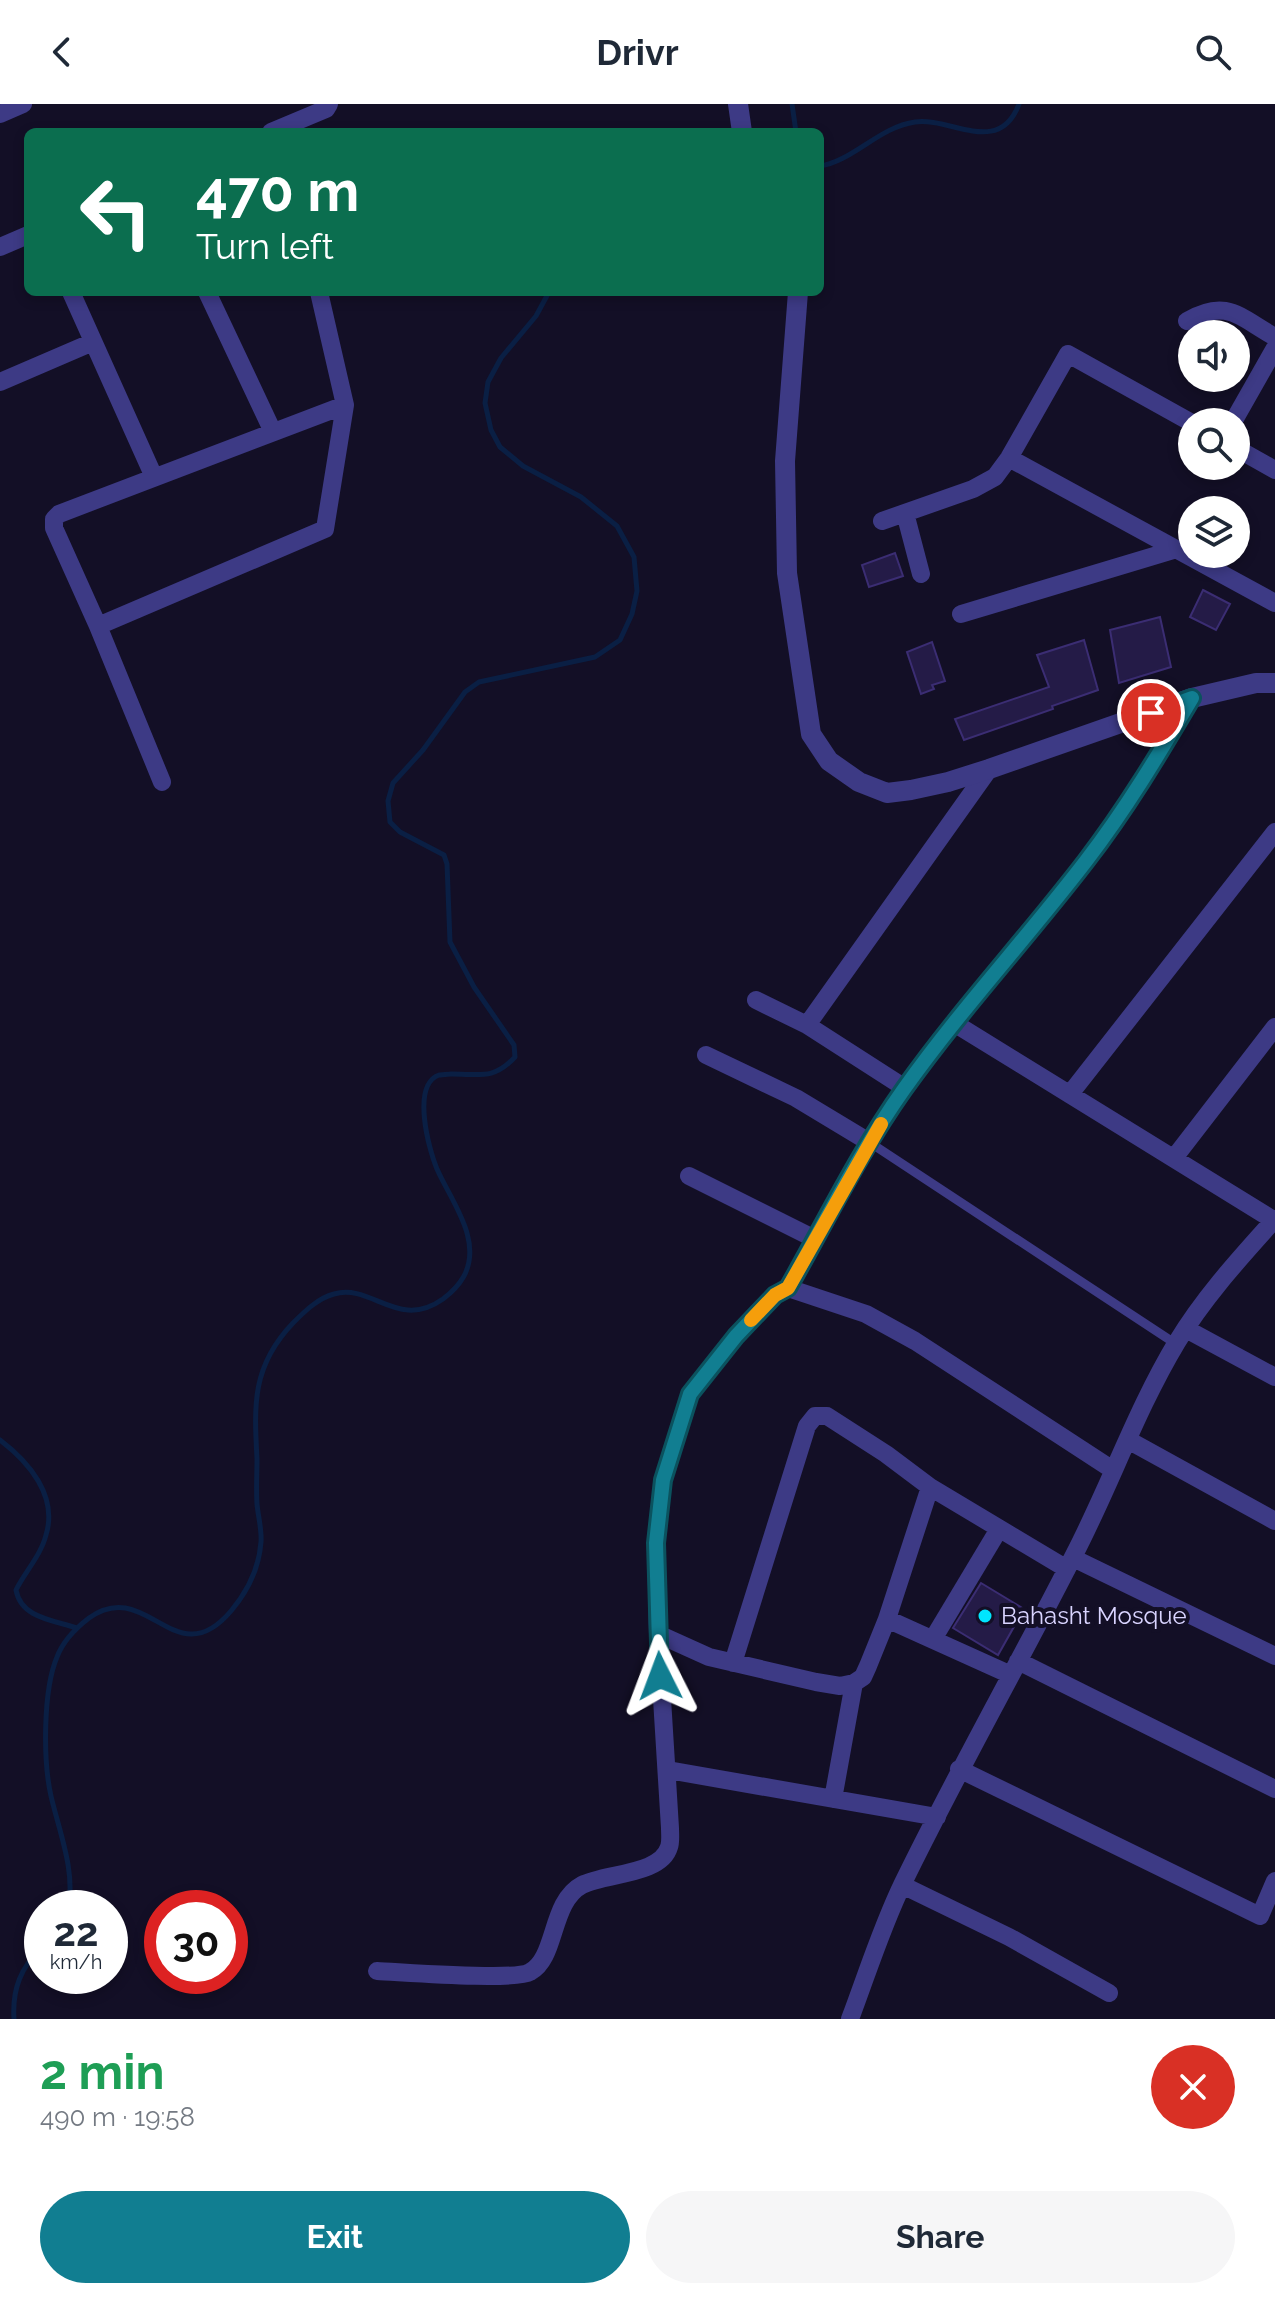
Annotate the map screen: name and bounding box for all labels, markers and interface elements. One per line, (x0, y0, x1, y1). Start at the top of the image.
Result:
icon: back (40, 30, 84, 74)
icon: search (1191, 30, 1235, 74)
text: Drivr (596, 31, 679, 73)
text: 470 m (196, 158, 359, 224)
icon: left (64, 160, 168, 264)
text: Turn left (196, 225, 334, 267)
map controls (1178, 320, 1250, 568)
button: sound (1178, 320, 1250, 392)
button: search (1178, 408, 1250, 480)
button: layers (1178, 496, 1250, 568)
pin (1117, 679, 1185, 747)
icon: arrive (1129, 691, 1173, 735)
place label: Bahasht Mosque (1001, 1601, 1187, 1630)
marker: Bahasht Mosque (976, 1607, 994, 1625)
position arrow (618, 1634, 702, 1718)
speed limit sign: 30 (144, 1890, 248, 1994)
text: 22 (53, 1908, 99, 1955)
text: km/h (50, 1950, 102, 1974)
text: 2 min (40, 2044, 165, 2100)
button: close (1151, 2045, 1235, 2129)
text: 490 m · 19:58 (40, 2102, 195, 2132)
button: Exit (40, 2191, 630, 2283)
button: Share (646, 2191, 1235, 2283)

